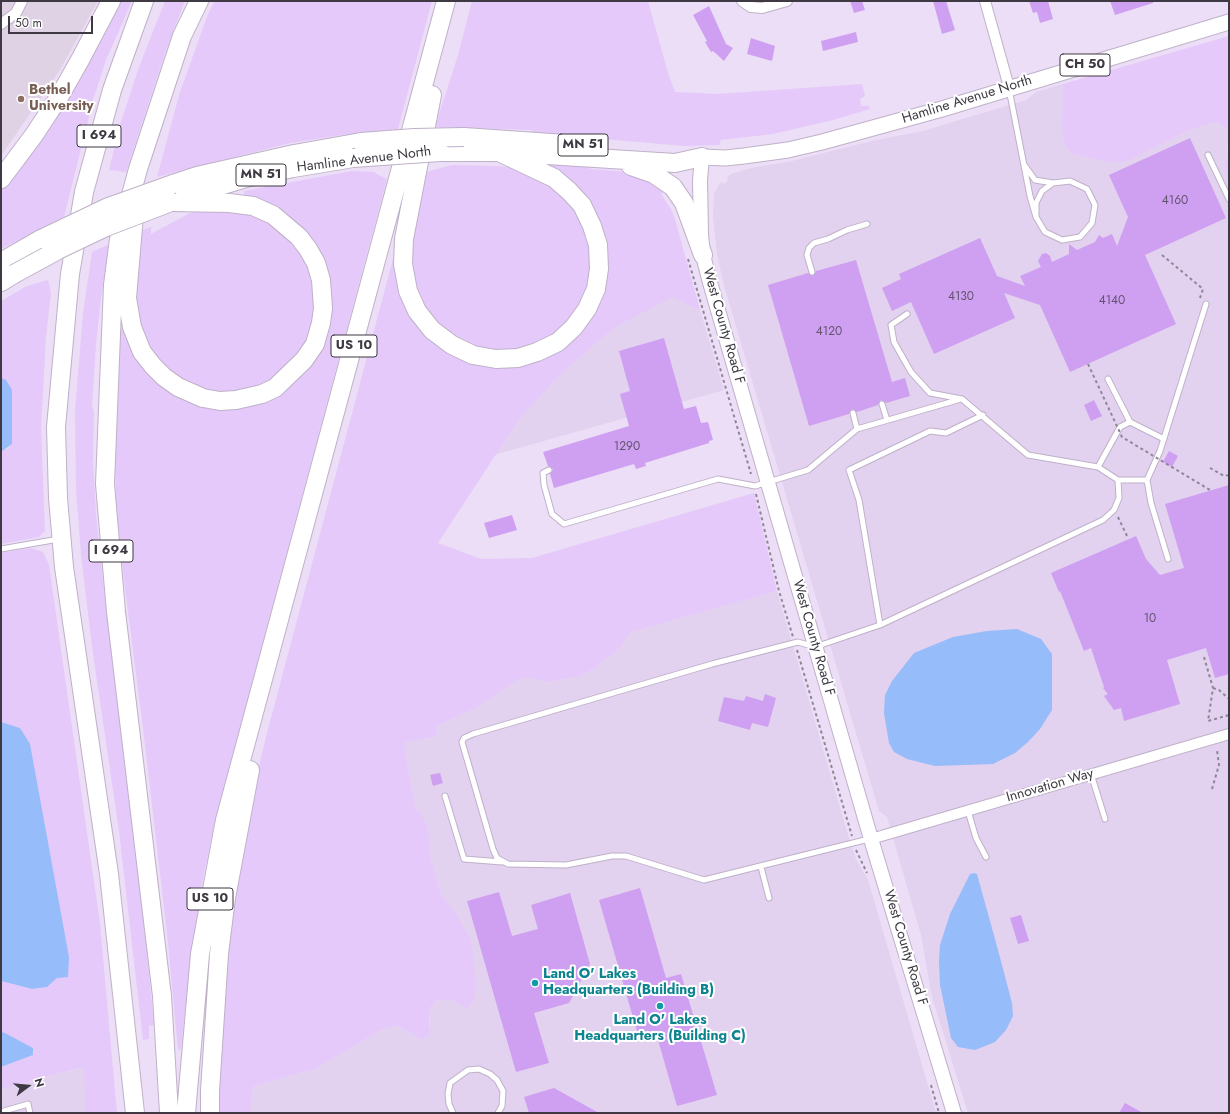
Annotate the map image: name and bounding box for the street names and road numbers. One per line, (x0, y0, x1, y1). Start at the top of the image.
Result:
road number: CH 50 (1060, 54, 1110, 76)
street label: Hamline Avenue North (900, 72, 1034, 128)
road number: I 694 (77, 125, 121, 147)
road number: MN 51 (558, 134, 608, 156)
street label: Hamline Avenue North (296, 143, 432, 177)
road number: MN 51 (236, 164, 286, 186)
street label: West County Road F (698, 266, 748, 386)
road number: US 10 (331, 335, 377, 357)
road number: I 694 (89, 540, 133, 562)
street label: West County Road F (788, 578, 838, 698)
street label: Innovation Way (1004, 766, 1096, 806)
road number: US 10 (187, 888, 233, 910)
street label: West County Road F (879, 888, 931, 1008)

